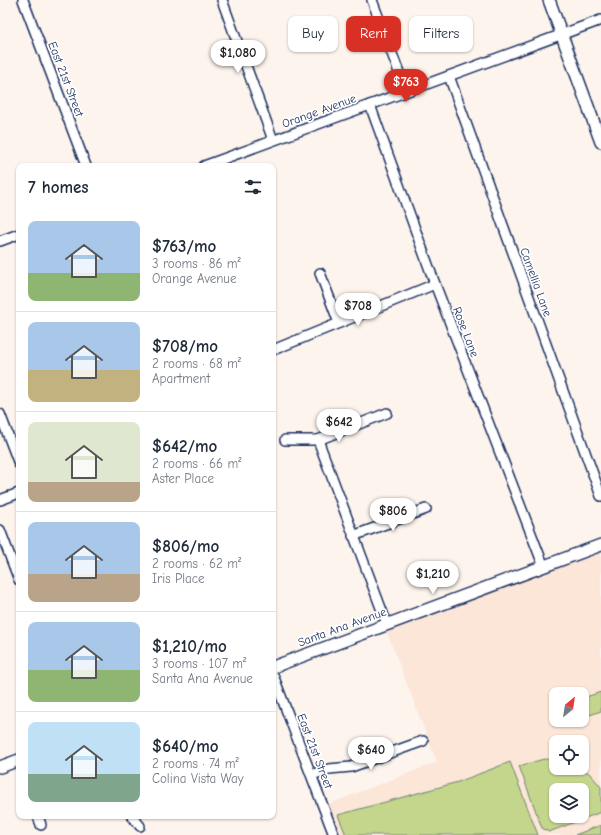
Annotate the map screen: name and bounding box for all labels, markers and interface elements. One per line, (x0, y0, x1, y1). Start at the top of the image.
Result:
chip: Buy (288, 16, 338, 52)
chip: Rent (346, 16, 401, 52)
chip: Filters (409, 16, 473, 52)
street label: East 21st Street (45, 39, 87, 119)
pin: $1,080 (205, 40, 271, 74)
text: $1,080 (220, 45, 256, 60)
pin: $763 (382, 69, 430, 103)
text: $763 (393, 74, 419, 89)
street label: Orange Avenue (280, 91, 358, 131)
icon: filters (242, 176, 264, 198)
text: 7 homes (28, 178, 89, 197)
icon: home (60, 237, 108, 285)
text: $763/mo (152, 237, 216, 256)
street label: Camellia Lane (517, 246, 555, 318)
text: 3 rooms · 86 m² (152, 256, 241, 271)
text: Orange Avenue (152, 271, 237, 286)
pin: $708 (334, 293, 382, 327)
text: $708 (344, 298, 372, 313)
street label: Rose Lane (450, 305, 482, 359)
text: $708/mo (152, 337, 218, 356)
icon: home (60, 338, 108, 386)
text: 2 rooms · 68 m² (152, 356, 241, 371)
text: Apartment (152, 371, 210, 386)
pin: $642 (315, 409, 363, 443)
text: $642 (325, 414, 353, 429)
text: $642/mo (152, 437, 217, 456)
icon: home (60, 438, 108, 486)
text: 2 rooms · 66 m² (152, 456, 241, 471)
text: Aster Place (152, 471, 214, 486)
pin: $806 (369, 498, 417, 532)
text: $806 (379, 503, 407, 518)
text: $806/mo (152, 537, 219, 556)
icon: home (60, 538, 108, 586)
text: 2 rooms · 62 m² (152, 556, 241, 571)
pin: $1,210 (400, 561, 466, 595)
text: $1,210 (416, 566, 450, 581)
text: Iris Place (152, 571, 205, 586)
street label: Santa Ana Avenue (296, 605, 388, 649)
text: $1,210/mo (152, 637, 227, 656)
icon: home (60, 638, 108, 686)
text: 3 rooms · 107 m² (152, 656, 246, 671)
text: Santa Ana Avenue (152, 671, 253, 686)
north arrow (549, 687, 589, 727)
map controls (549, 687, 589, 823)
street label: East 21st Street (294, 711, 336, 791)
button: locate (549, 735, 589, 775)
text: $640/mo (152, 737, 219, 756)
pin: $640 (347, 737, 395, 771)
icon: home (60, 738, 108, 786)
text: $640 (357, 742, 385, 757)
text: 2 rooms · 74 m² (152, 756, 239, 771)
text: Colina Vista Way (152, 771, 244, 786)
button: layers (549, 783, 589, 823)

